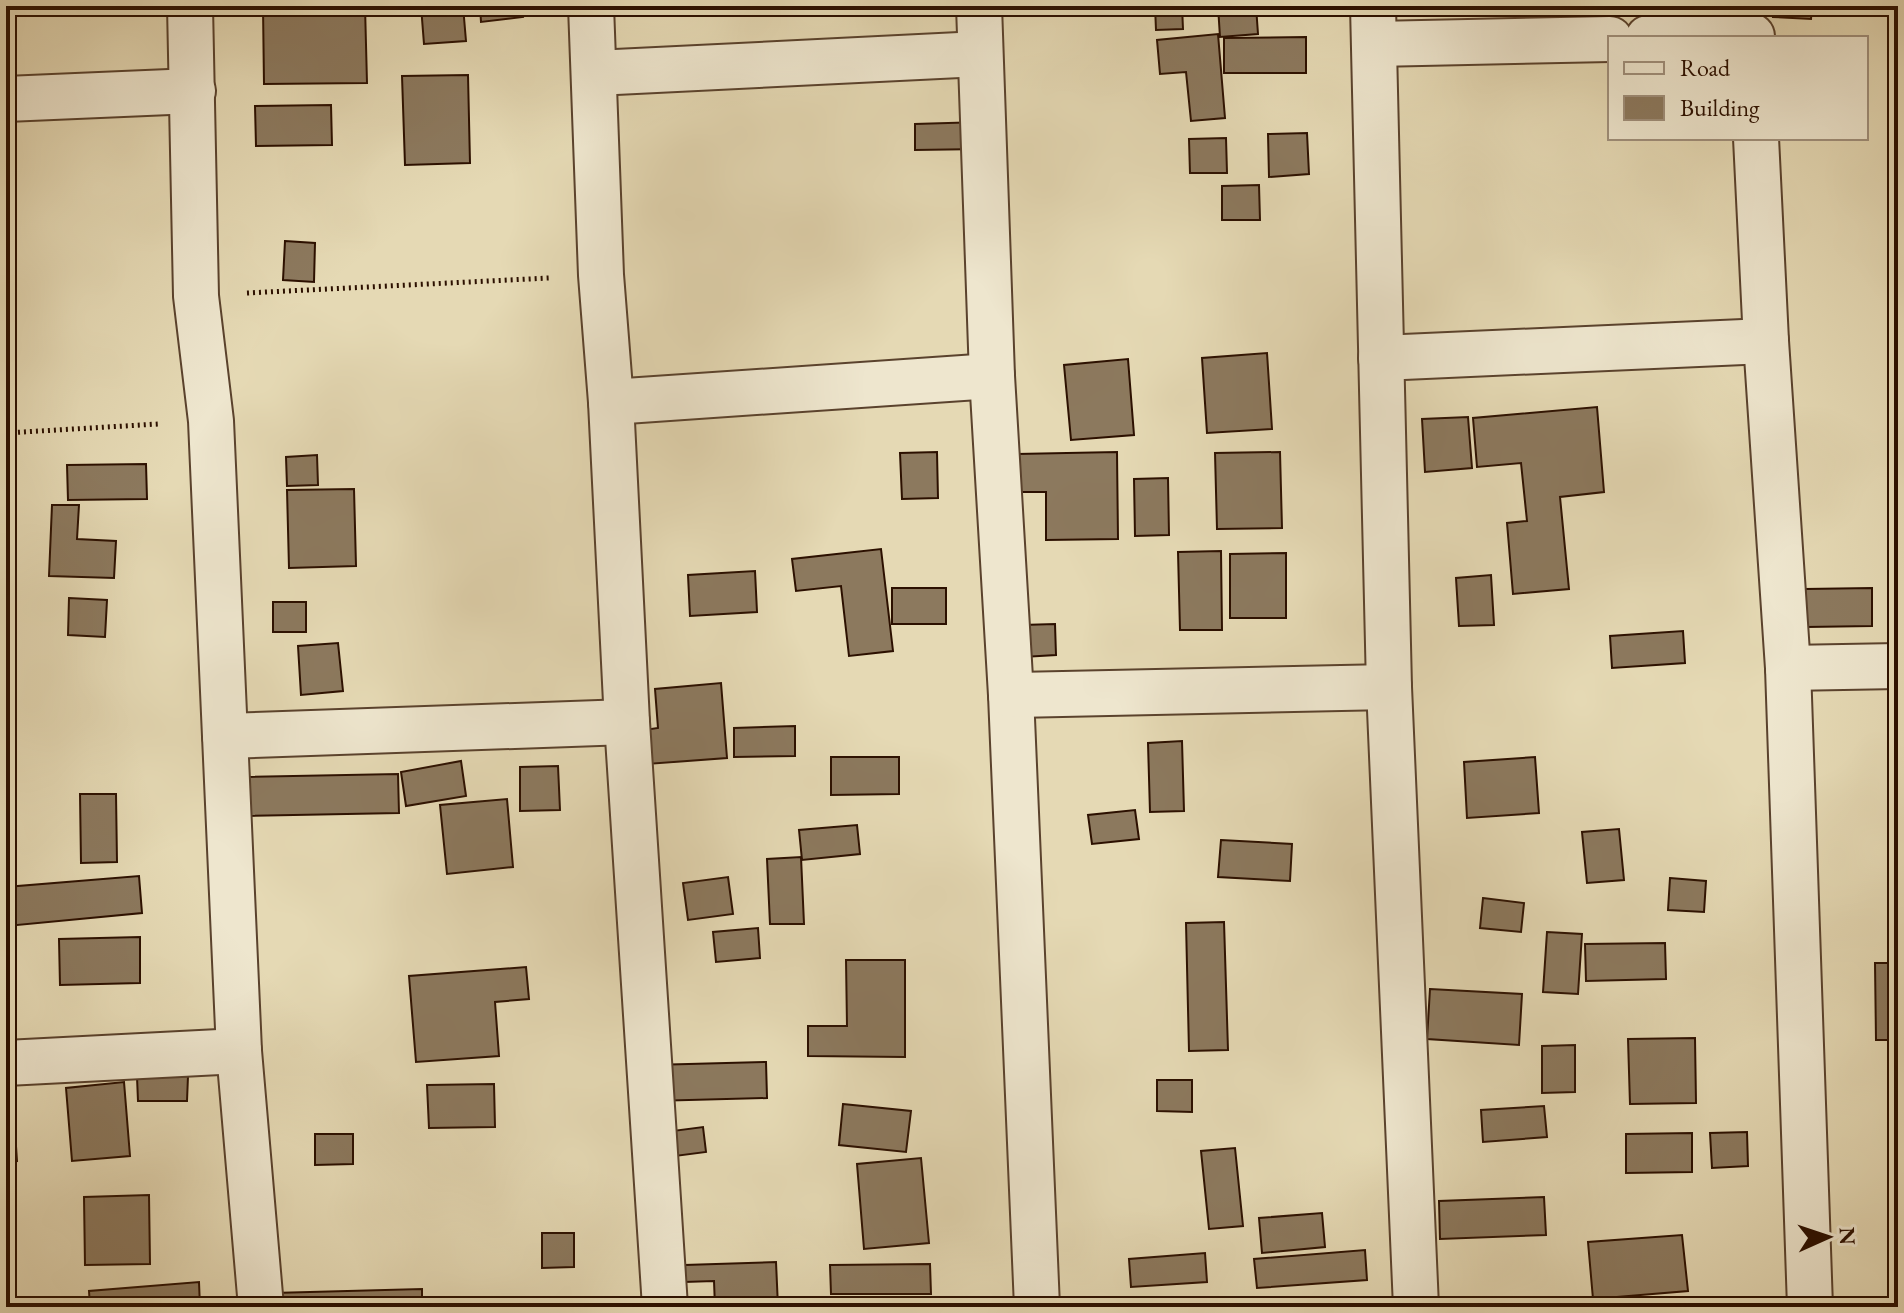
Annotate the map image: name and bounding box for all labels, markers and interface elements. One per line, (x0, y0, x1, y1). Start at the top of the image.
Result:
legend (1608, 36, 1868, 140)
text: Road (1680, 52, 1731, 83)
text: Building (1680, 92, 1760, 123)
north arrow (1788, 1197, 1868, 1277)
text: N (1833, 1226, 1862, 1246)

